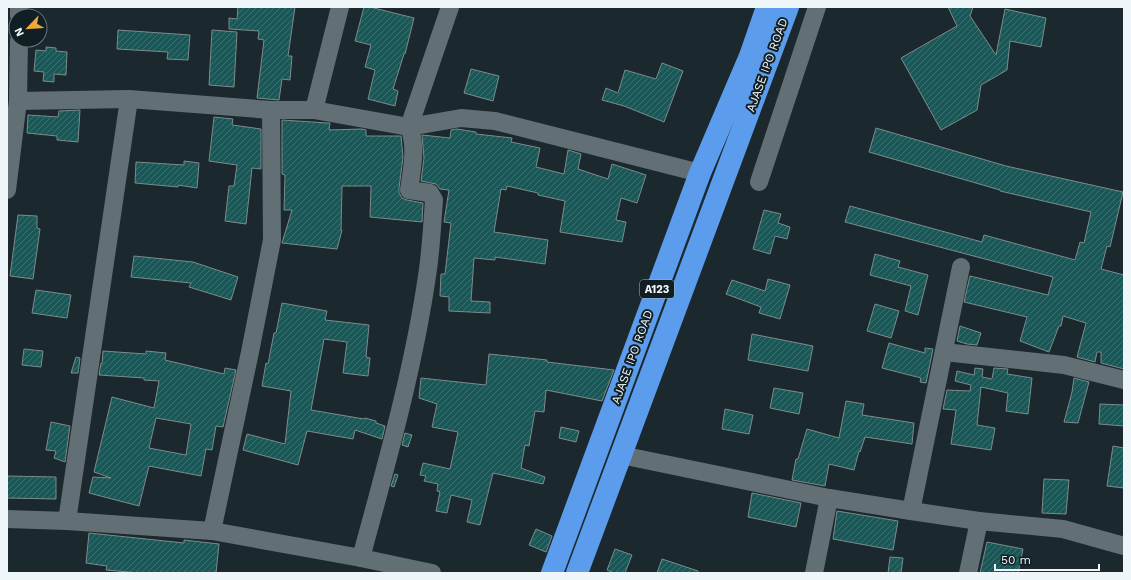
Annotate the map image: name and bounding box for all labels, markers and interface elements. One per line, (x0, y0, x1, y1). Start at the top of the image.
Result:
north arrow (8, 8, 48, 48)
street label: AJASE IPO ROAD (744, 16, 790, 114)
text: N (12, 26, 27, 38)
road number: A123 (640, 280, 674, 298)
street label: AJASE IPO ROAD (609, 308, 655, 406)
scale bar (995, 546, 1099, 572)
text: 50 m (1001, 553, 1031, 567)

